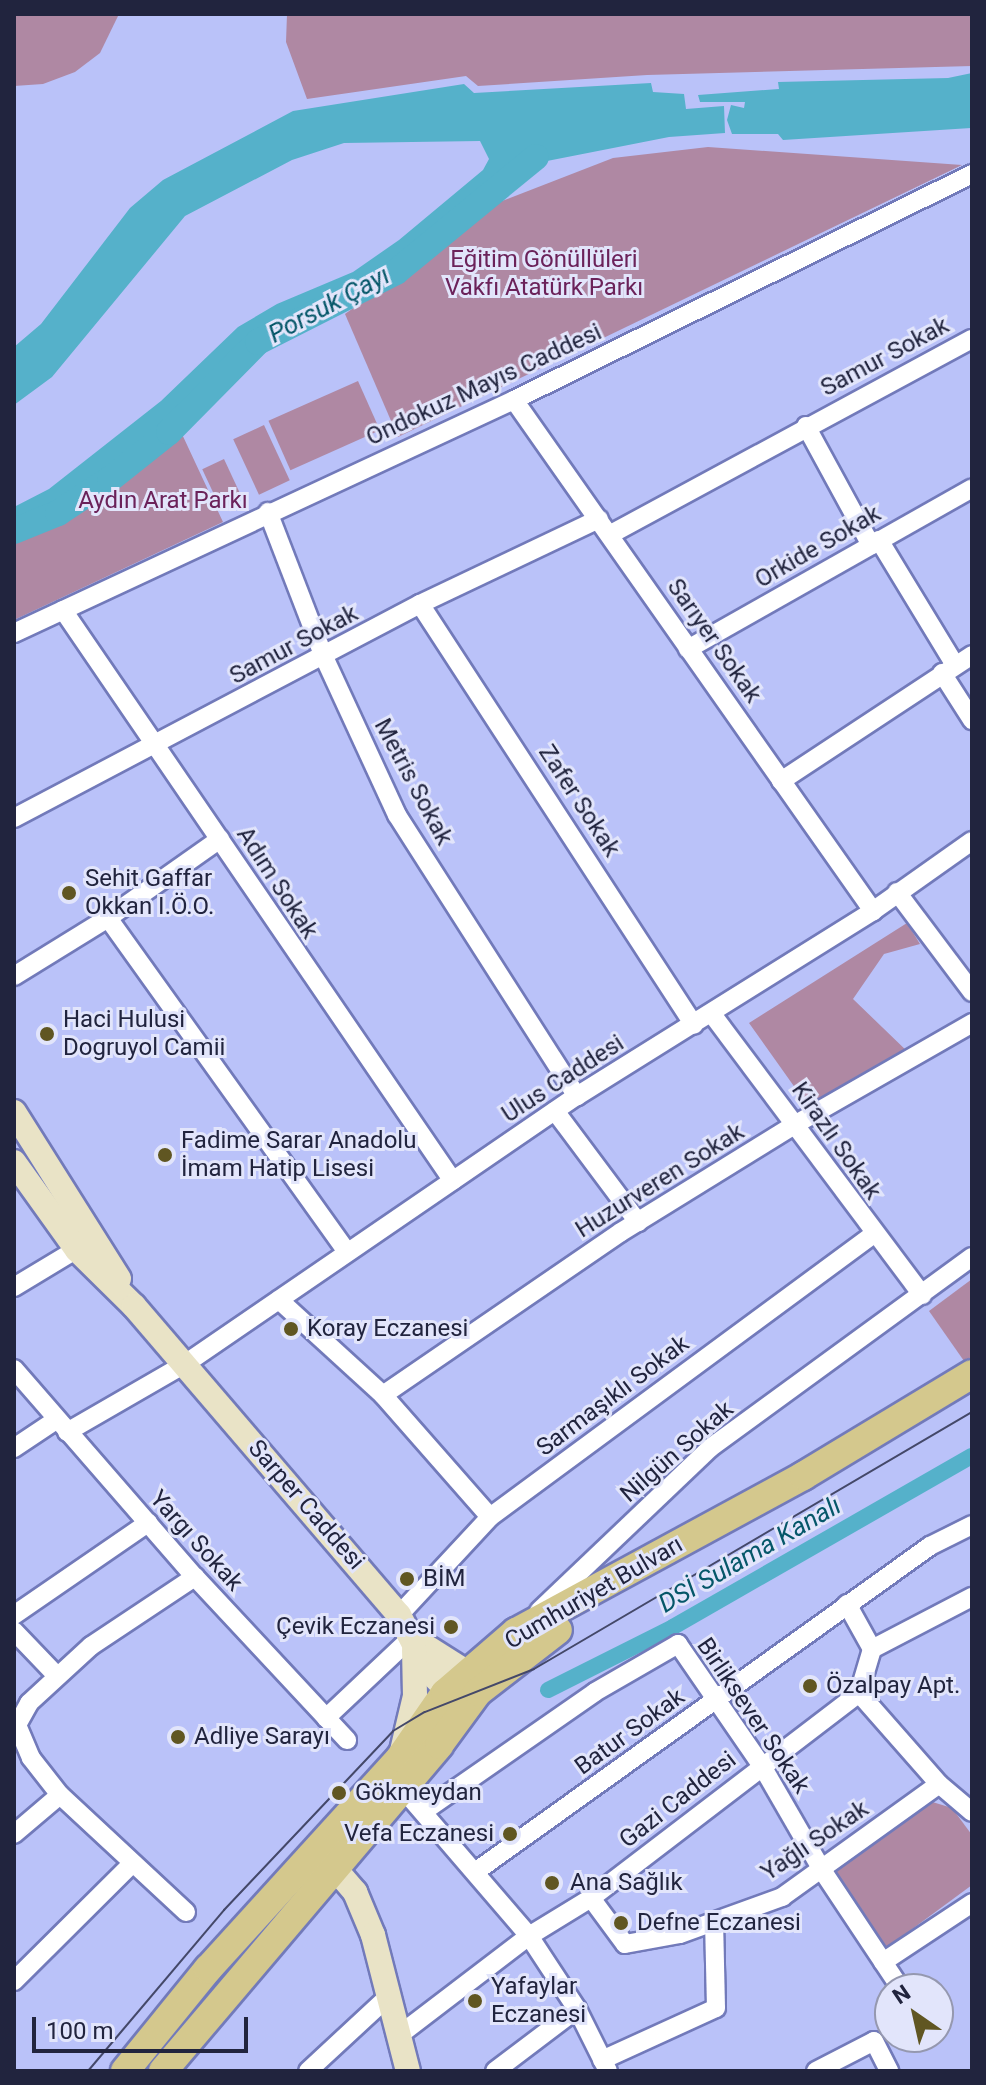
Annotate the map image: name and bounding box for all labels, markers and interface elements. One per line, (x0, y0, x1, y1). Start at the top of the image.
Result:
park label: Eğitim Gönüllüleri Vakfı Atatürk Parkı (445, 246, 643, 302)
water label: Porsuk Çayı (263, 260, 395, 350)
street label: Samur Sokak (816, 311, 954, 403)
street label: Ondokuz Mayıs Caddesi (362, 318, 606, 452)
park label: Aydın Arat Parkı (78, 487, 248, 515)
street label: Orkide Sokak (750, 499, 886, 595)
street label: Sarıyer Sokak (661, 573, 767, 709)
street label: Samur Sokak (225, 599, 363, 691)
street label: Metris Sokak (368, 714, 458, 850)
street label: Zafer Sokak (532, 740, 626, 862)
street label: Adım Sokak (230, 822, 324, 944)
place label: Sehit Gaffar Okkan I.Ö.O. (85, 865, 214, 921)
marker: Sehit Gaffar Okkan I.Ö.O. (60, 884, 78, 902)
place label: Haci Hulusi Dogruyol Camii (63, 1006, 225, 1062)
marker: Haci Hulusi Dogruyol Camii (38, 1025, 56, 1043)
street label: Ulus Caddesi (497, 1029, 629, 1129)
street label: Kirazlı Sokak (785, 1077, 887, 1205)
street label: Huzurveren Sokak (570, 1118, 750, 1244)
place label: Fadime Sarar Anadolu İmam Hatip Lisesi (181, 1127, 416, 1183)
marker: Fadime Sarar Anadolu İmam Hatip Lisesi (156, 1146, 174, 1164)
place label: Koray Eczanesi (307, 1315, 468, 1343)
marker: Koray Eczanesi (282, 1320, 300, 1338)
street label: Sarmaşıklı Sokak (531, 1329, 695, 1463)
street label: Nilgün Sokak (615, 1395, 739, 1509)
street label: Sarper Caddesi (242, 1434, 370, 1576)
street label: Yargı Sokak (143, 1485, 249, 1597)
water label: DSİ Sulama Kanalı (653, 1490, 847, 1620)
street label: Cumhuriyet Bulvarı (500, 1530, 688, 1656)
place label: BİM (423, 1565, 465, 1593)
marker: BİM (398, 1570, 416, 1588)
place label: Çevik Eczanesi (276, 1613, 435, 1641)
marker: Çevik Eczanesi (442, 1618, 460, 1636)
street label: Birliksever Sokak (690, 1633, 816, 1799)
place label: Özalpay Apt. (826, 1672, 960, 1700)
marker: Özalpay Apt. (801, 1677, 819, 1695)
street label: Batur Sokak (570, 1683, 690, 1781)
place label: Adliye Sarayı (194, 1723, 330, 1751)
marker: Adliye Sarayı (169, 1728, 187, 1746)
street label: Gazi Caddesi (614, 1746, 742, 1854)
place label: Gökmeydan (355, 1779, 482, 1807)
marker: Gökmeydan (330, 1784, 348, 1802)
street label: Yağlı Sokak (756, 1795, 874, 1887)
place label: Vefa Eczanesi (344, 1820, 494, 1848)
marker: Vefa Eczanesi (501, 1825, 519, 1843)
place label: Ana Sağlık (570, 1869, 683, 1897)
marker: Ana Sağlık (541, 1872, 563, 1894)
place label: Defne Eczanesi (637, 1909, 801, 1937)
marker: Defne Eczanesi (612, 1914, 630, 1932)
place label: Yafaylar Eczanesi (491, 1973, 586, 2029)
north arrow (874, 1973, 954, 2053)
text: N (888, 1980, 915, 2009)
marker: Yafaylar Eczanesi (466, 1992, 484, 2010)
scale bar (36, 2001, 252, 2051)
text: 100 m (46, 2017, 113, 2045)

